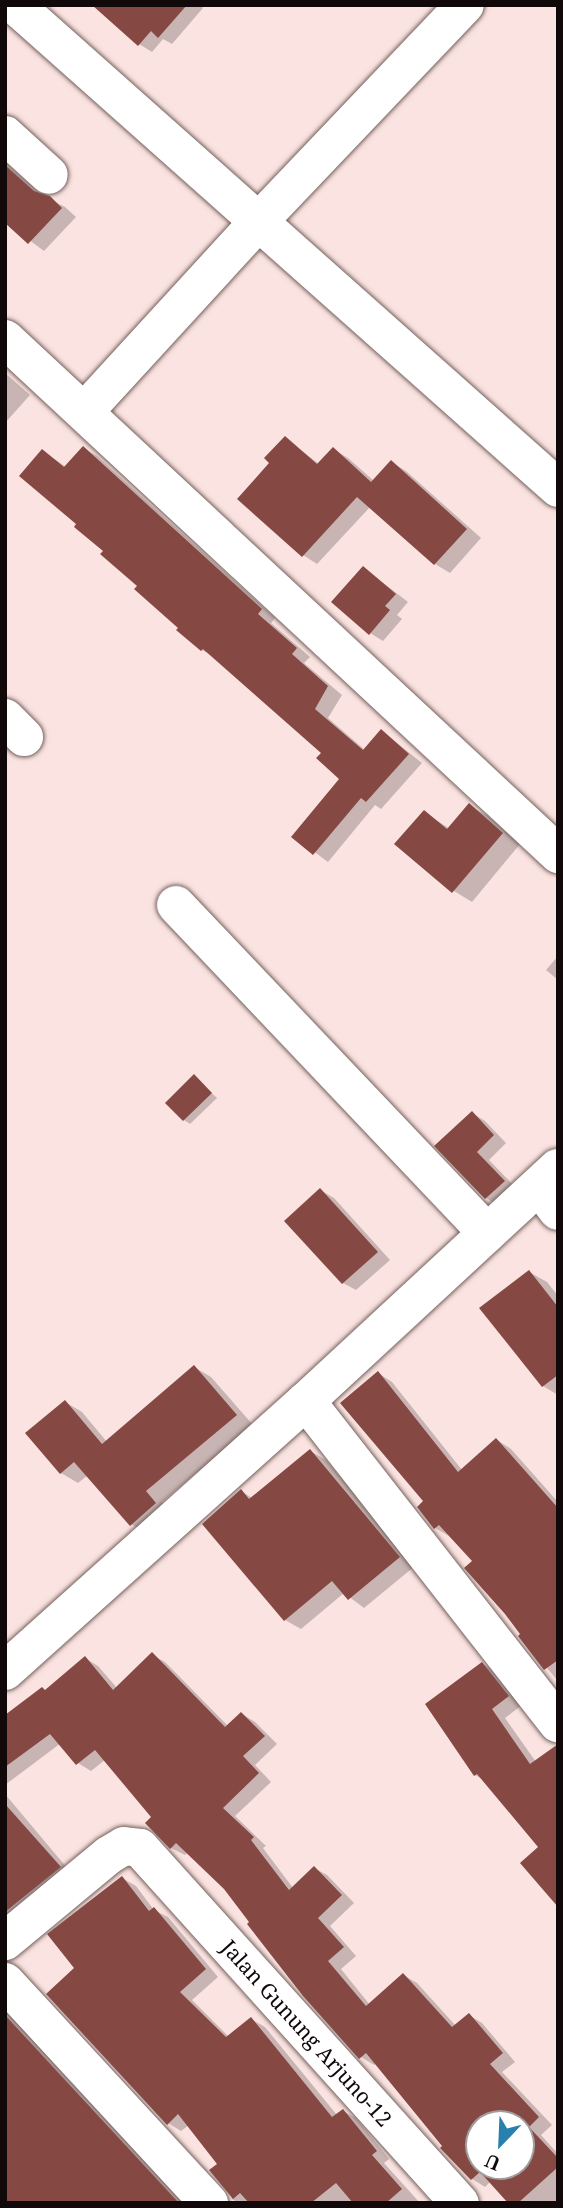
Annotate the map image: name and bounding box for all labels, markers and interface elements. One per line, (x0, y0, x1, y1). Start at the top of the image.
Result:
street label: Jalan Gunung Arjuno-12 (217, 1935, 397, 2131)
north arrow (465, 2110, 535, 2180)
text: U (481, 2148, 504, 2177)

